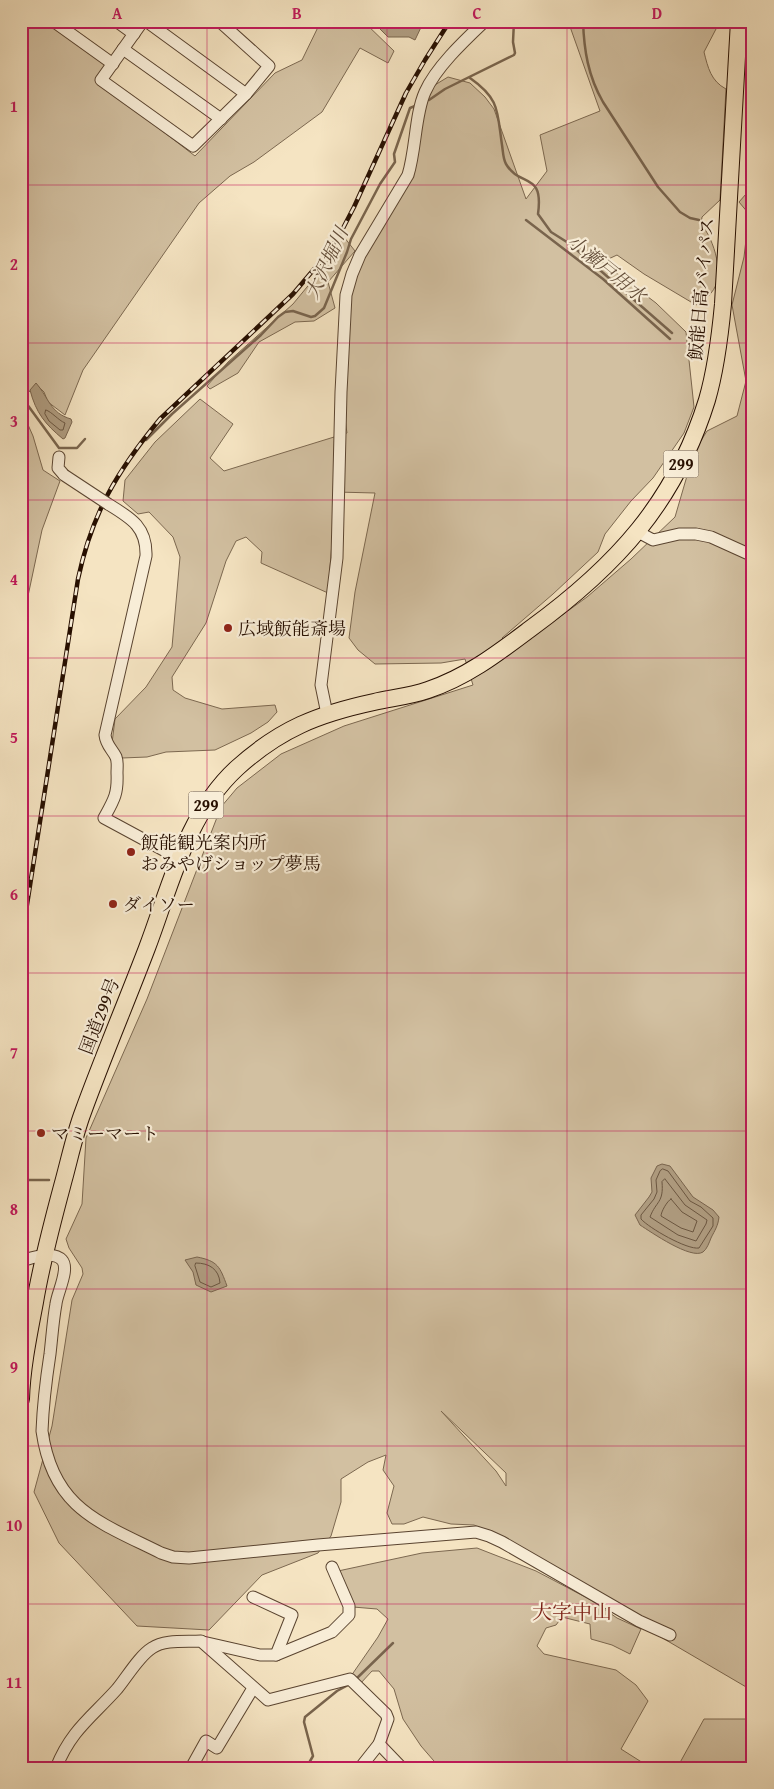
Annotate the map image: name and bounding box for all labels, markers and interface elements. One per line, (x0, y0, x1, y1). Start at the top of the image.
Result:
text: A (112, 1, 123, 25)
text: B (292, 1, 302, 25)
text: C (472, 1, 482, 25)
text: D (652, 1, 662, 25)
text: 1 (10, 94, 18, 118)
street label: 飯能日高バイパス (681, 216, 721, 362)
water label: 大沢堀川 (297, 221, 356, 303)
water label: 小瀬戸用水 (561, 227, 654, 310)
text: 2 (10, 252, 18, 276)
text: 3 (10, 409, 18, 433)
road number: 299 (664, 450, 698, 478)
text: 4 (10, 567, 18, 591)
place label: 広域飯能斎場 (238, 615, 346, 642)
marker: 広域飯能斎場 (222, 622, 234, 634)
text: 5 (10, 725, 18, 749)
road number: 299 (188, 792, 224, 818)
place label: 飯能観光案内所 おみやげショップ夢馬 (141, 829, 321, 877)
marker: 飯能観光案内所 おみやげショップ夢馬 (125, 846, 137, 858)
text: 6 (10, 882, 18, 906)
place label: ダイソー (123, 891, 195, 918)
marker: ダイソー (107, 898, 119, 910)
street label: 国道299号 (72, 974, 126, 1058)
text: 7 (10, 1040, 18, 1064)
place label: マミーマート (51, 1120, 159, 1147)
marker: マミーマート (35, 1127, 47, 1139)
text: 8 (10, 1197, 18, 1221)
text: 9 (10, 1355, 18, 1379)
text: 10 (6, 1513, 22, 1537)
district label: 大字中山 (532, 1597, 612, 1626)
text: 11 (6, 1670, 22, 1694)

